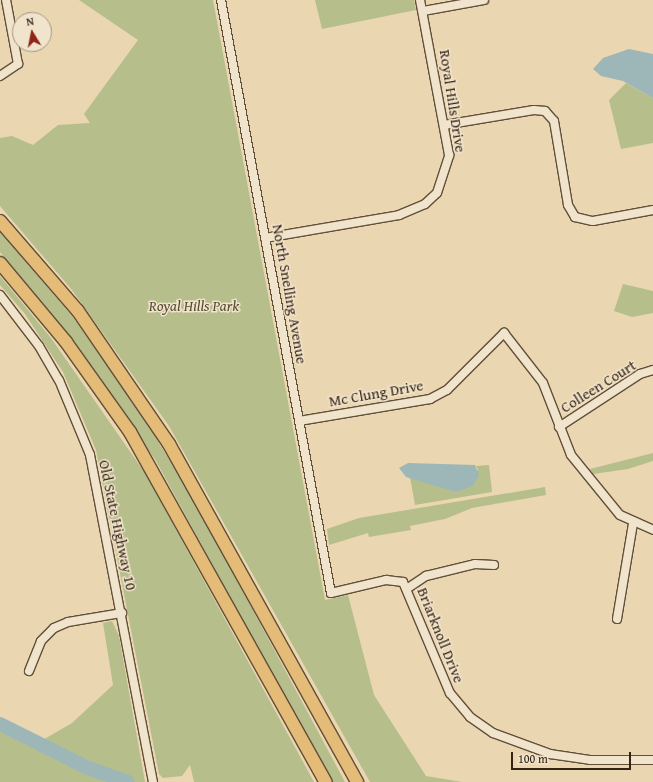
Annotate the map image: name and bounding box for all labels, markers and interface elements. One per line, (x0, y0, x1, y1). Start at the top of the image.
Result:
north arrow (12, 12, 52, 52)
text: N (25, 13, 35, 30)
street label: Royal Hills Drive (436, 48, 470, 154)
street label: North Snelling Avenue (269, 223, 311, 365)
park label: Royal Hills Park (149, 297, 239, 315)
street label: Colleen Court (557, 356, 639, 416)
street label: Mc Clung Drive (327, 376, 425, 410)
street label: Old State Highway 10 (95, 458, 141, 592)
street label: Briarknoll Drive (414, 585, 468, 685)
scale bar (513, 744, 633, 770)
text: 100 m (518, 750, 548, 767)

